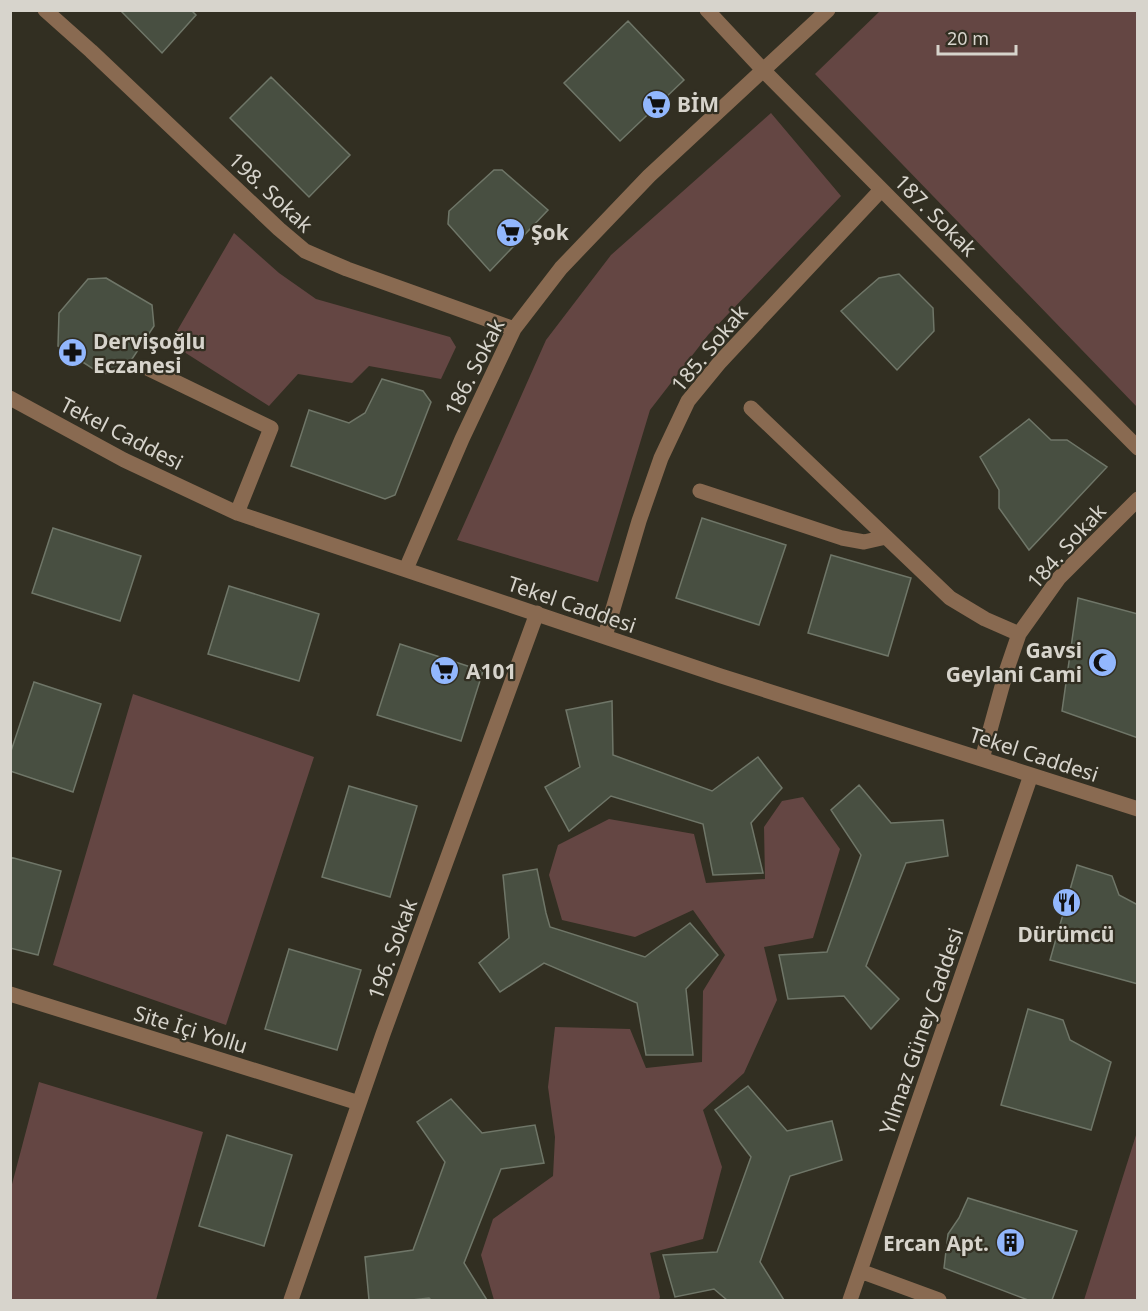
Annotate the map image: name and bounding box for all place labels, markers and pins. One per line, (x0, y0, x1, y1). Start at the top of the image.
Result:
supermarket icon: BİM (640, 88, 672, 120)
place label: BİM (677, 90, 719, 118)
supermarket icon: Şok (494, 216, 526, 248)
place label: Şok (531, 218, 570, 246)
place label: Dervişoğlu Eczanesi (93, 327, 205, 379)
pharmacy icon: Dervişoğlu Eczanesi (56, 337, 88, 369)
place label: Gavsi Geylani Cami (946, 636, 1082, 688)
mosque icon: Gavsi Geylani Cami (1087, 646, 1119, 678)
supermarket icon: A101 (429, 655, 461, 687)
place label: A101 (466, 657, 517, 685)
restaurant icon: Dürümcü (1050, 887, 1082, 919)
place label: Dürümcü (1017, 920, 1115, 948)
building icon: Ercan Apt. (994, 1227, 1026, 1259)
place label: Ercan Apt. (883, 1229, 989, 1257)

